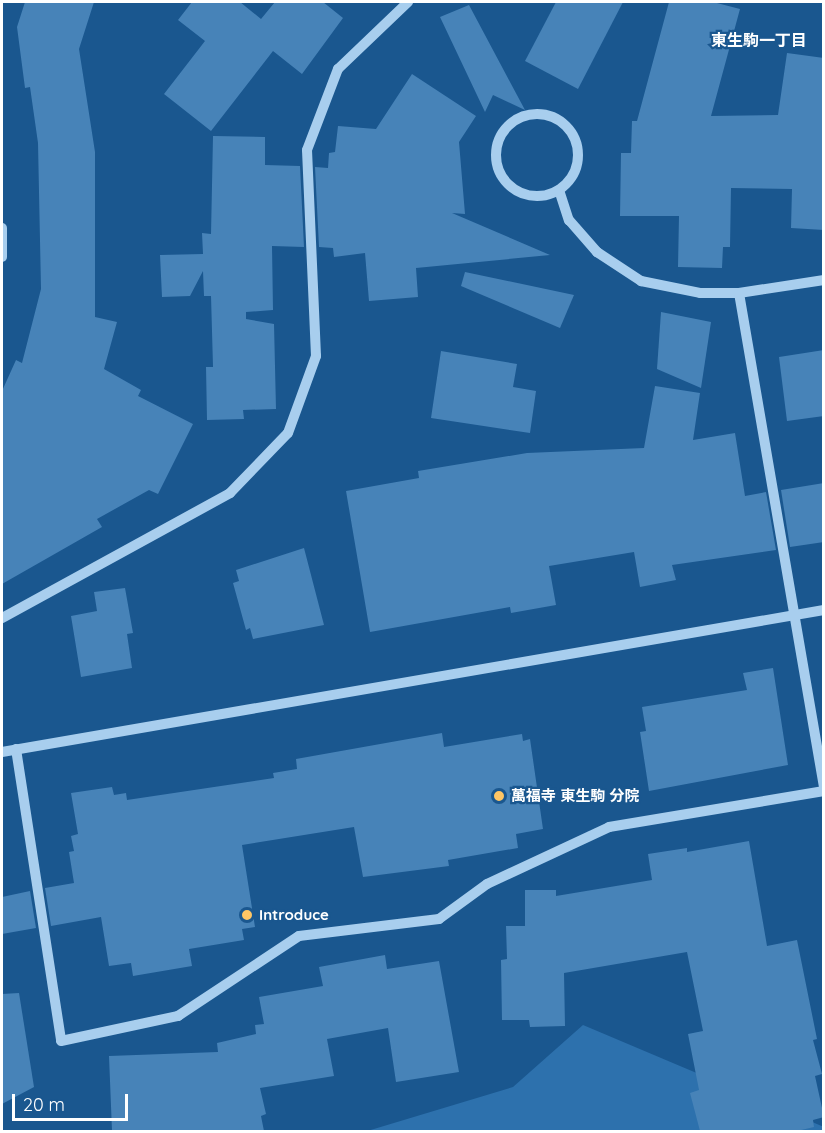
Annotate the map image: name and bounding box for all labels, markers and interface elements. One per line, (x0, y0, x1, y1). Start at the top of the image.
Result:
district label: 東生駒一丁目 (711, 30, 807, 50)
place label: 萬福寺 東生駒 分院 (511, 787, 639, 805)
marker: 萬福寺 東生駒 分院 (492, 789, 506, 803)
place label: Introduce (259, 906, 329, 924)
marker: Introduce (240, 908, 254, 922)
scale bar (15, 1082, 130, 1120)
text: 20 m (23, 1093, 65, 1116)

